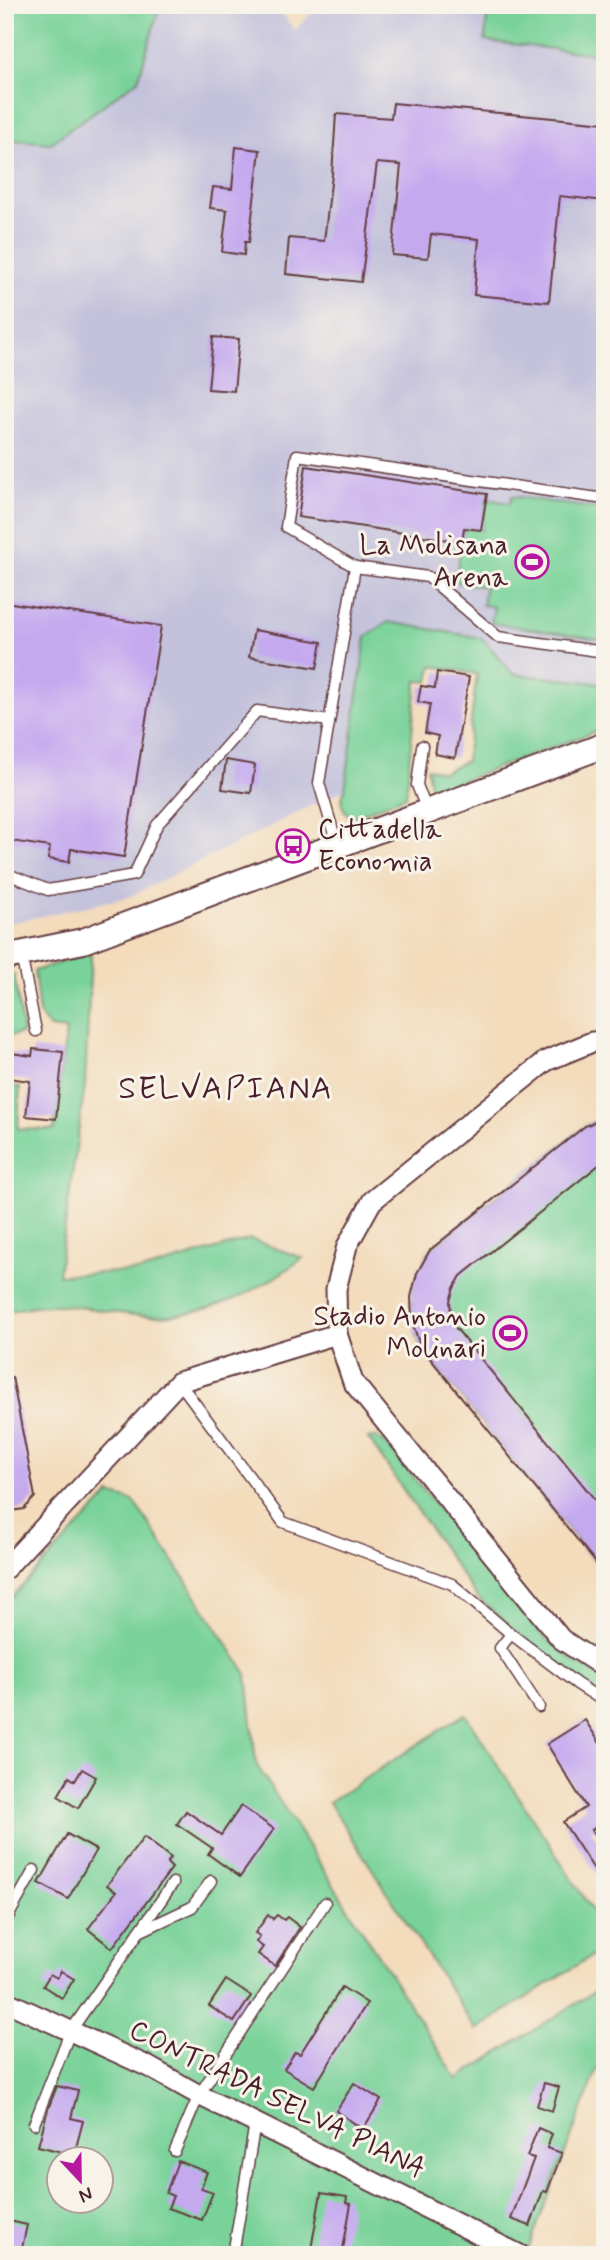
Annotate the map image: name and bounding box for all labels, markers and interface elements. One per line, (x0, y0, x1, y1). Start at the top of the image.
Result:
place label: La Molisana Arena (360, 528, 508, 597)
sports icon: La Molisana Arena (513, 543, 551, 581)
place label: Cittadella Economia (318, 812, 442, 881)
bus stop icon: Cittadella Economia (274, 827, 312, 865)
district label: SELVAPIANA (118, 1068, 334, 1110)
place label: Stadio Antonio Molinari (313, 1299, 486, 1368)
sports icon: Stadio Antonio Molinari (491, 1314, 529, 1352)
street label: CONTRADA SELVA PIANA (123, 2012, 431, 2188)
north arrow (46, 2144, 116, 2214)
text: N (75, 2180, 96, 2208)

